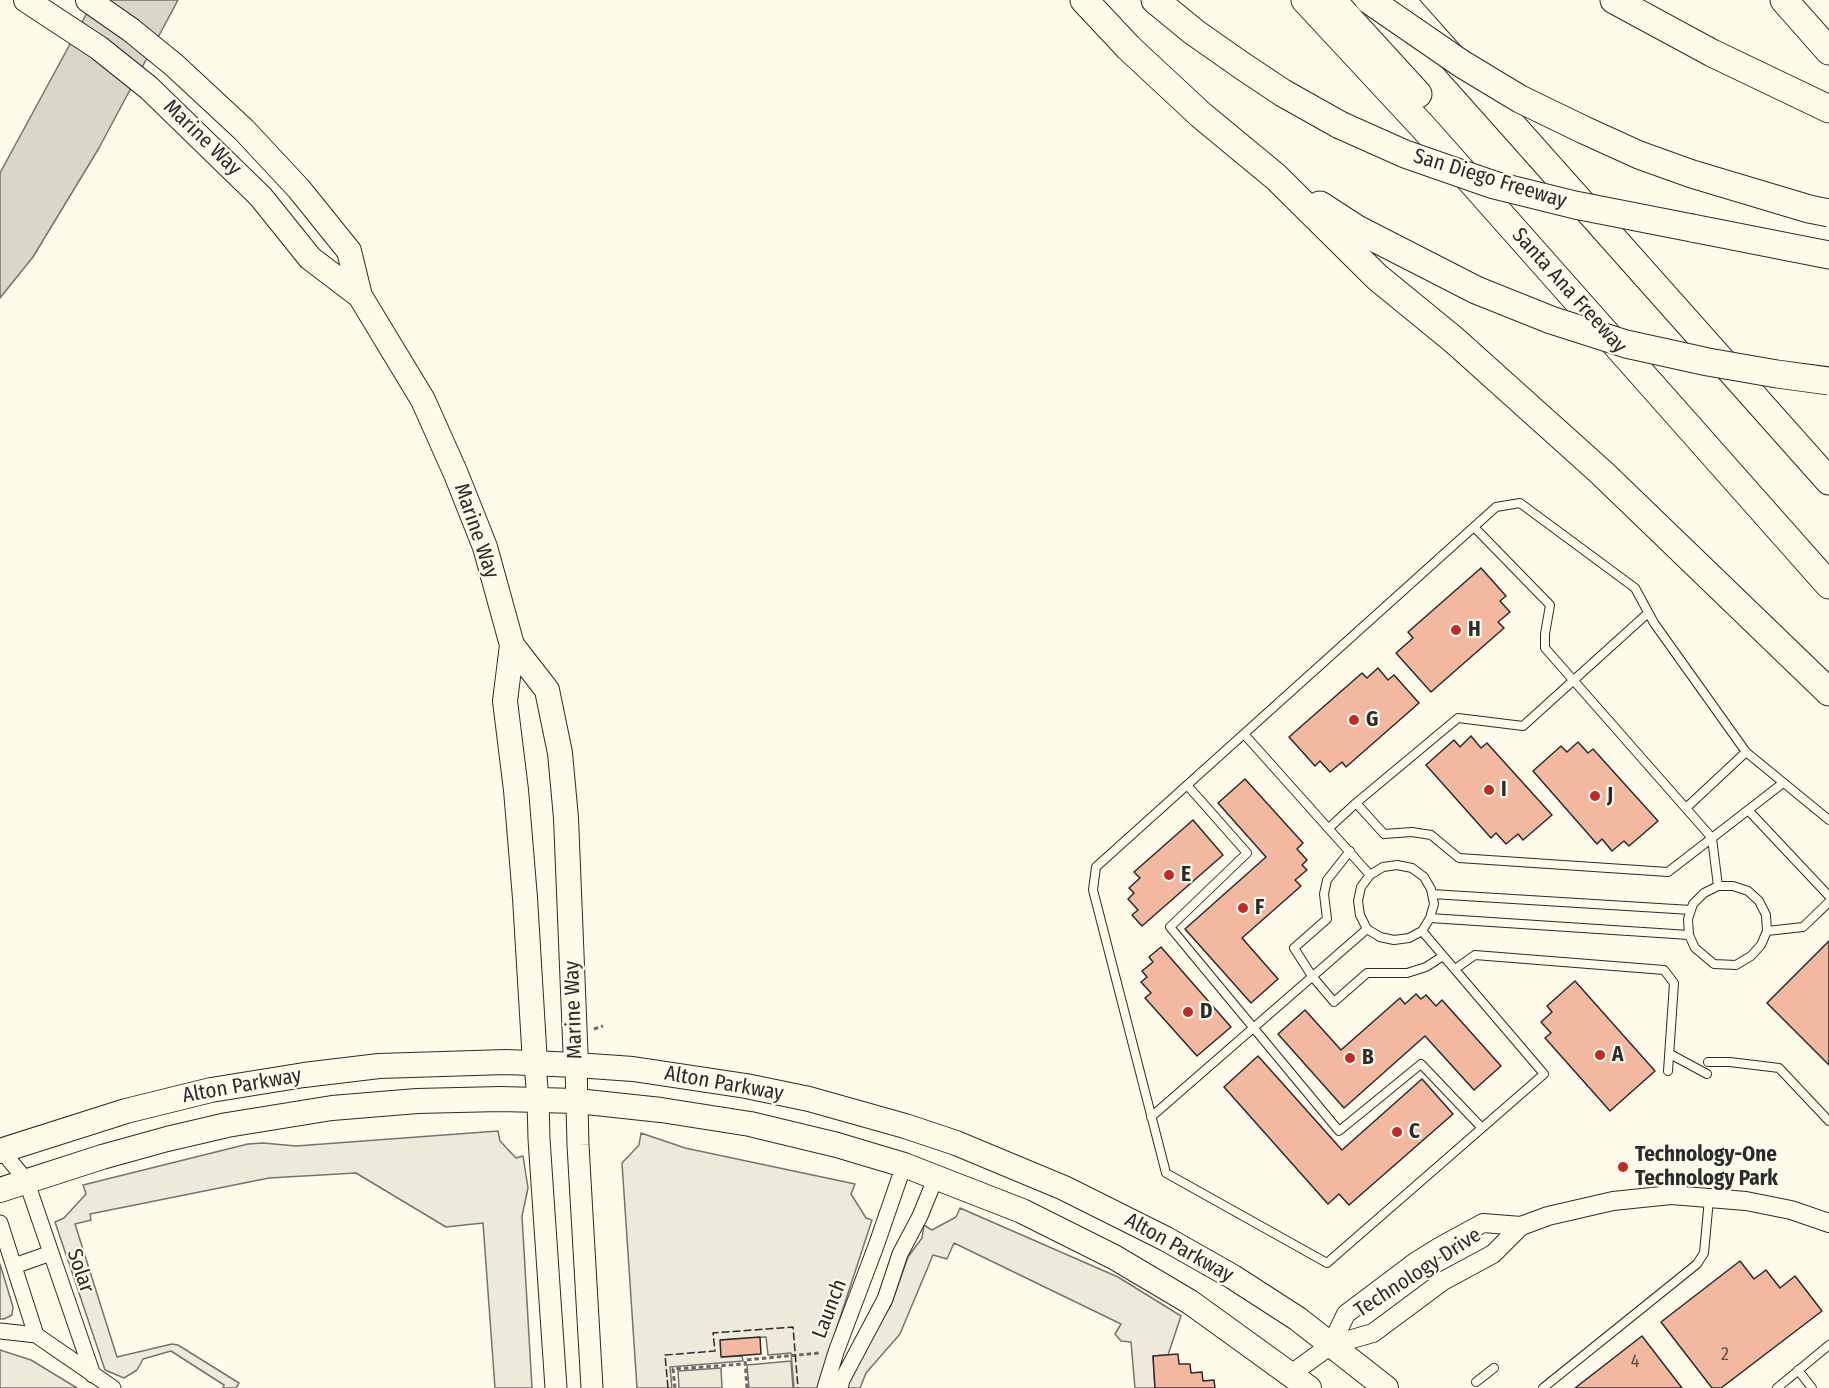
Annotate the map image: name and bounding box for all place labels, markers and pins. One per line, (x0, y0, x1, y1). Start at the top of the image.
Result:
place label: H (1468, 617, 1481, 643)
marker: H (1449, 623, 1463, 637)
place label: G (1366, 707, 1378, 733)
marker: G (1347, 713, 1361, 727)
place label: I (1501, 777, 1507, 803)
marker: I (1482, 783, 1496, 797)
place label: J (1607, 783, 1613, 809)
marker: J (1588, 789, 1602, 803)
place label: E (1181, 862, 1191, 888)
marker: E (1162, 868, 1176, 882)
place label: F (1255, 895, 1264, 921)
marker: F (1236, 901, 1250, 915)
place label: D (1200, 999, 1212, 1025)
marker: D (1181, 1005, 1195, 1019)
place label: A (1612, 1042, 1623, 1068)
place label: B (1362, 1045, 1374, 1071)
marker: A (1593, 1048, 1607, 1062)
marker: B (1343, 1051, 1357, 1065)
place label: C (1409, 1119, 1420, 1145)
marker: C (1390, 1125, 1404, 1139)
place label: Technology-One Technology Park (1635, 1142, 1778, 1192)
marker: Technology-One Technology Park (1616, 1160, 1630, 1174)

